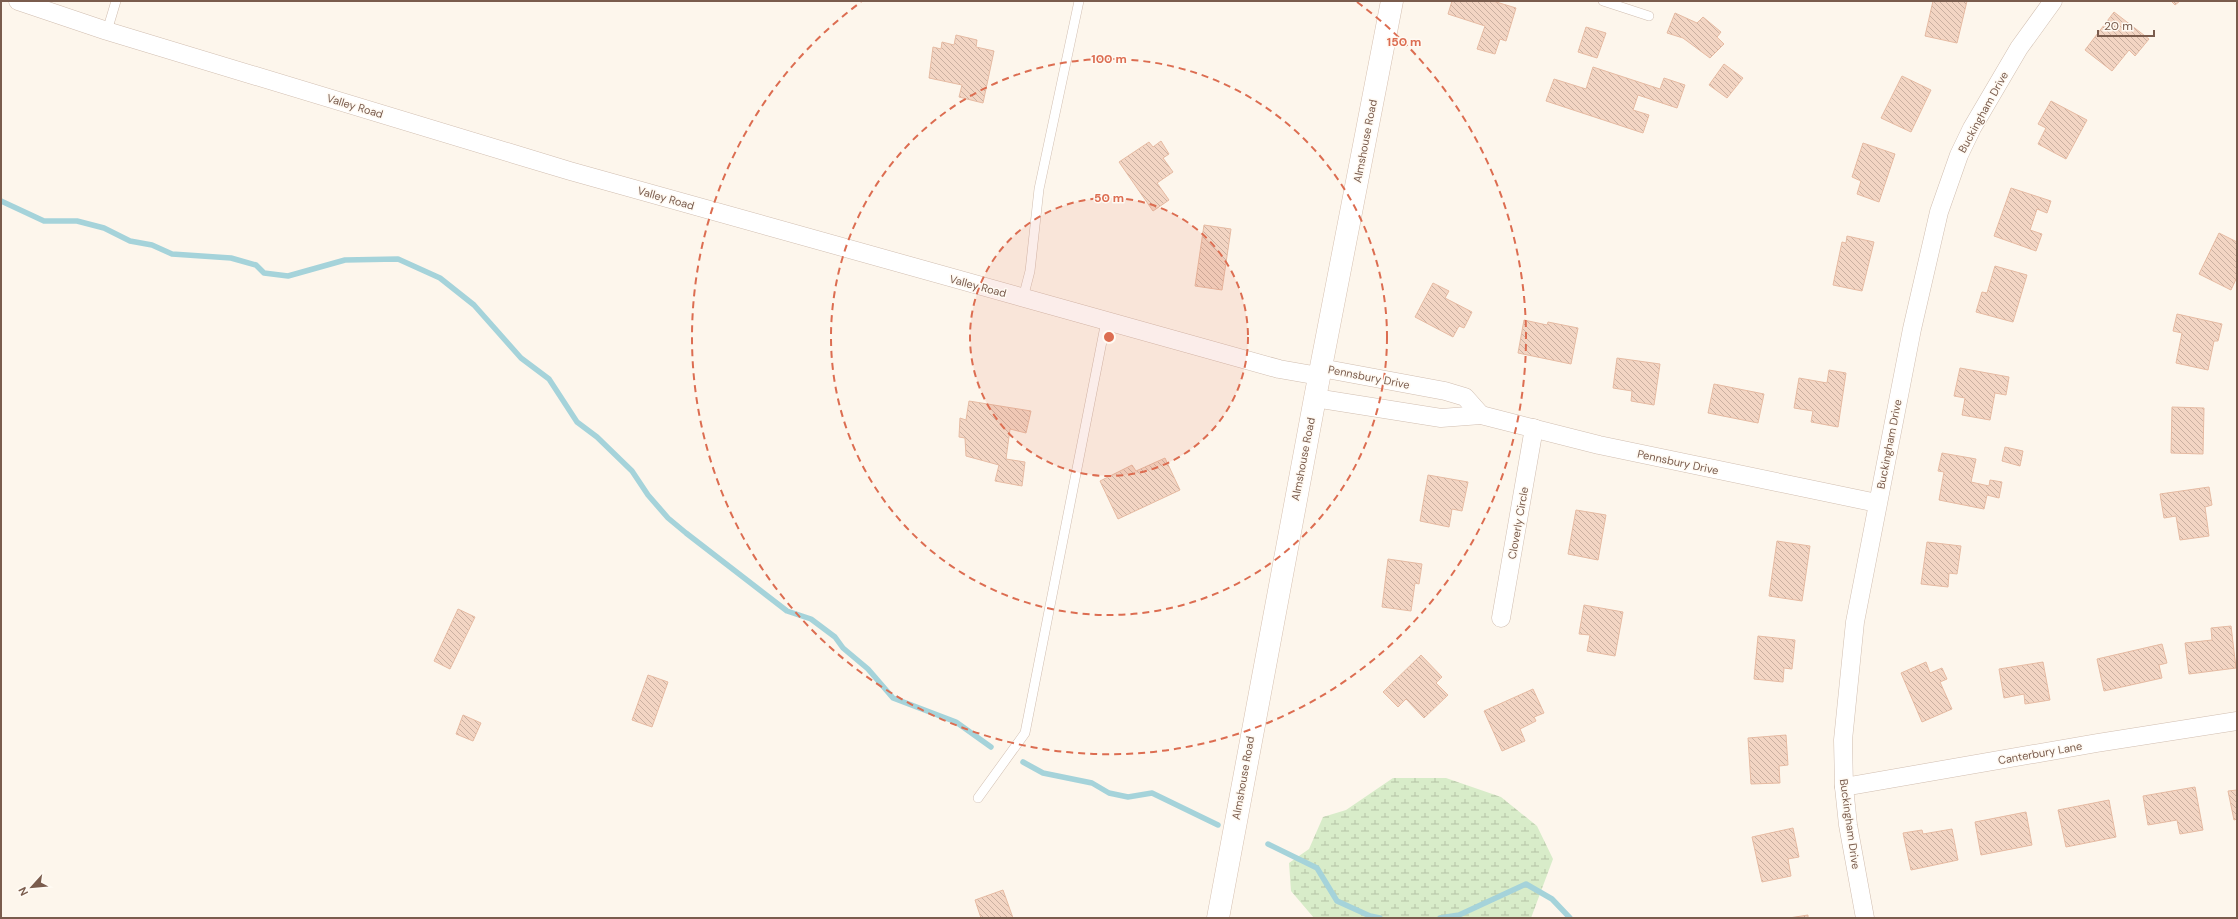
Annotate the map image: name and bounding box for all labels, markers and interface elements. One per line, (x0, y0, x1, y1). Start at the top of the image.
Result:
scale bar (2098, 12, 2154, 38)
text: 20 m (2104, 18, 2133, 34)
text: 150 m (1387, 34, 1421, 50)
text: 100 m (1091, 51, 1127, 67)
street label: Buckingham Drive (1955, 69, 2011, 155)
street label: Valley Road (325, 91, 385, 121)
street label: Almshouse Road (1350, 98, 1380, 184)
street label: Valley Road (636, 183, 696, 213)
text: 50 m (1094, 190, 1124, 206)
street label: Valley Road (948, 272, 1008, 300)
centre of rings (1102, 330, 1116, 344)
street label: Pennsbury Drive (1327, 362, 1411, 392)
street label: Buckingham Drive (1873, 398, 1905, 490)
street label: Almshouse Road (1288, 416, 1318, 502)
street label: Pennsbury Drive (1636, 447, 1720, 477)
street label: Cloverly Circle (1505, 486, 1531, 560)
street label: Almshouse Road (1229, 735, 1257, 821)
street label: Canterbury Lane (1997, 739, 2083, 767)
street label: Buckingham Drive (1837, 778, 1863, 870)
north arrow (12, 867, 52, 907)
text: N (15, 885, 31, 898)

